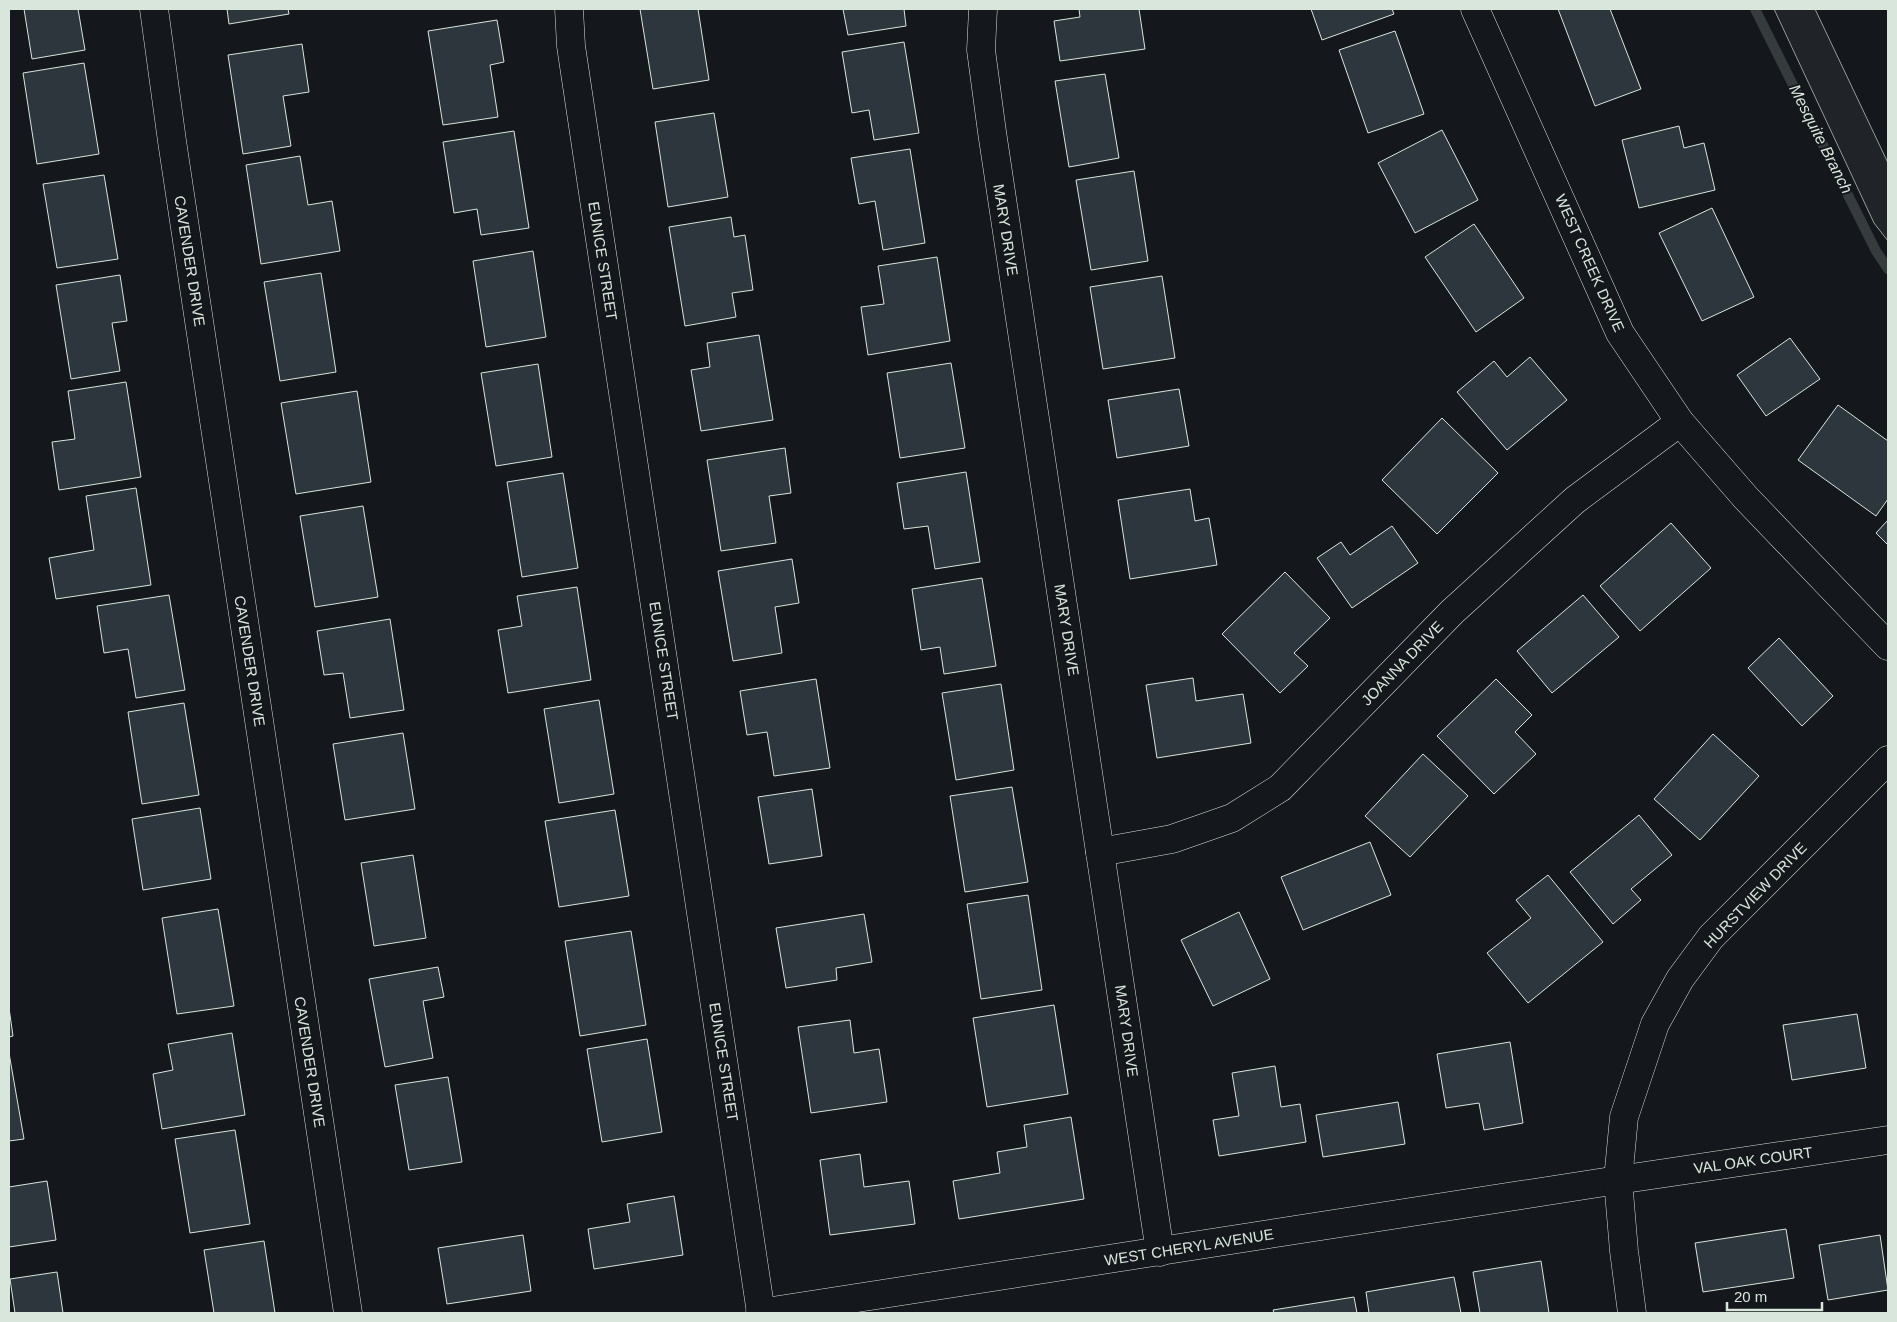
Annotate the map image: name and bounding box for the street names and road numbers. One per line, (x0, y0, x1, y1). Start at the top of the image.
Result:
street label: MARY DRIVE (990, 183, 1022, 277)
street label: WEST CREEK DRIVE (1552, 192, 1628, 334)
street label: CAVENDER DRIVE (171, 194, 209, 328)
street label: EUNICE STREET (585, 200, 621, 322)
street label: MARY DRIVE (1051, 583, 1083, 677)
street label: CAVENDER DRIVE (231, 594, 269, 728)
street label: EUNICE STREET (646, 600, 682, 722)
street label: JOANNA DRIVE (1358, 618, 1446, 708)
street label: HURSTVIEW DRIVE (1700, 839, 1810, 951)
street label: MARY DRIVE (1112, 984, 1142, 1078)
street label: CAVENDER DRIVE (291, 995, 329, 1129)
street label: EUNICE STREET (706, 1001, 742, 1123)
street label: VAL OAK COURT (1693, 1143, 1813, 1177)
street label: WEST CHERYL AVENUE (1103, 1225, 1275, 1269)

